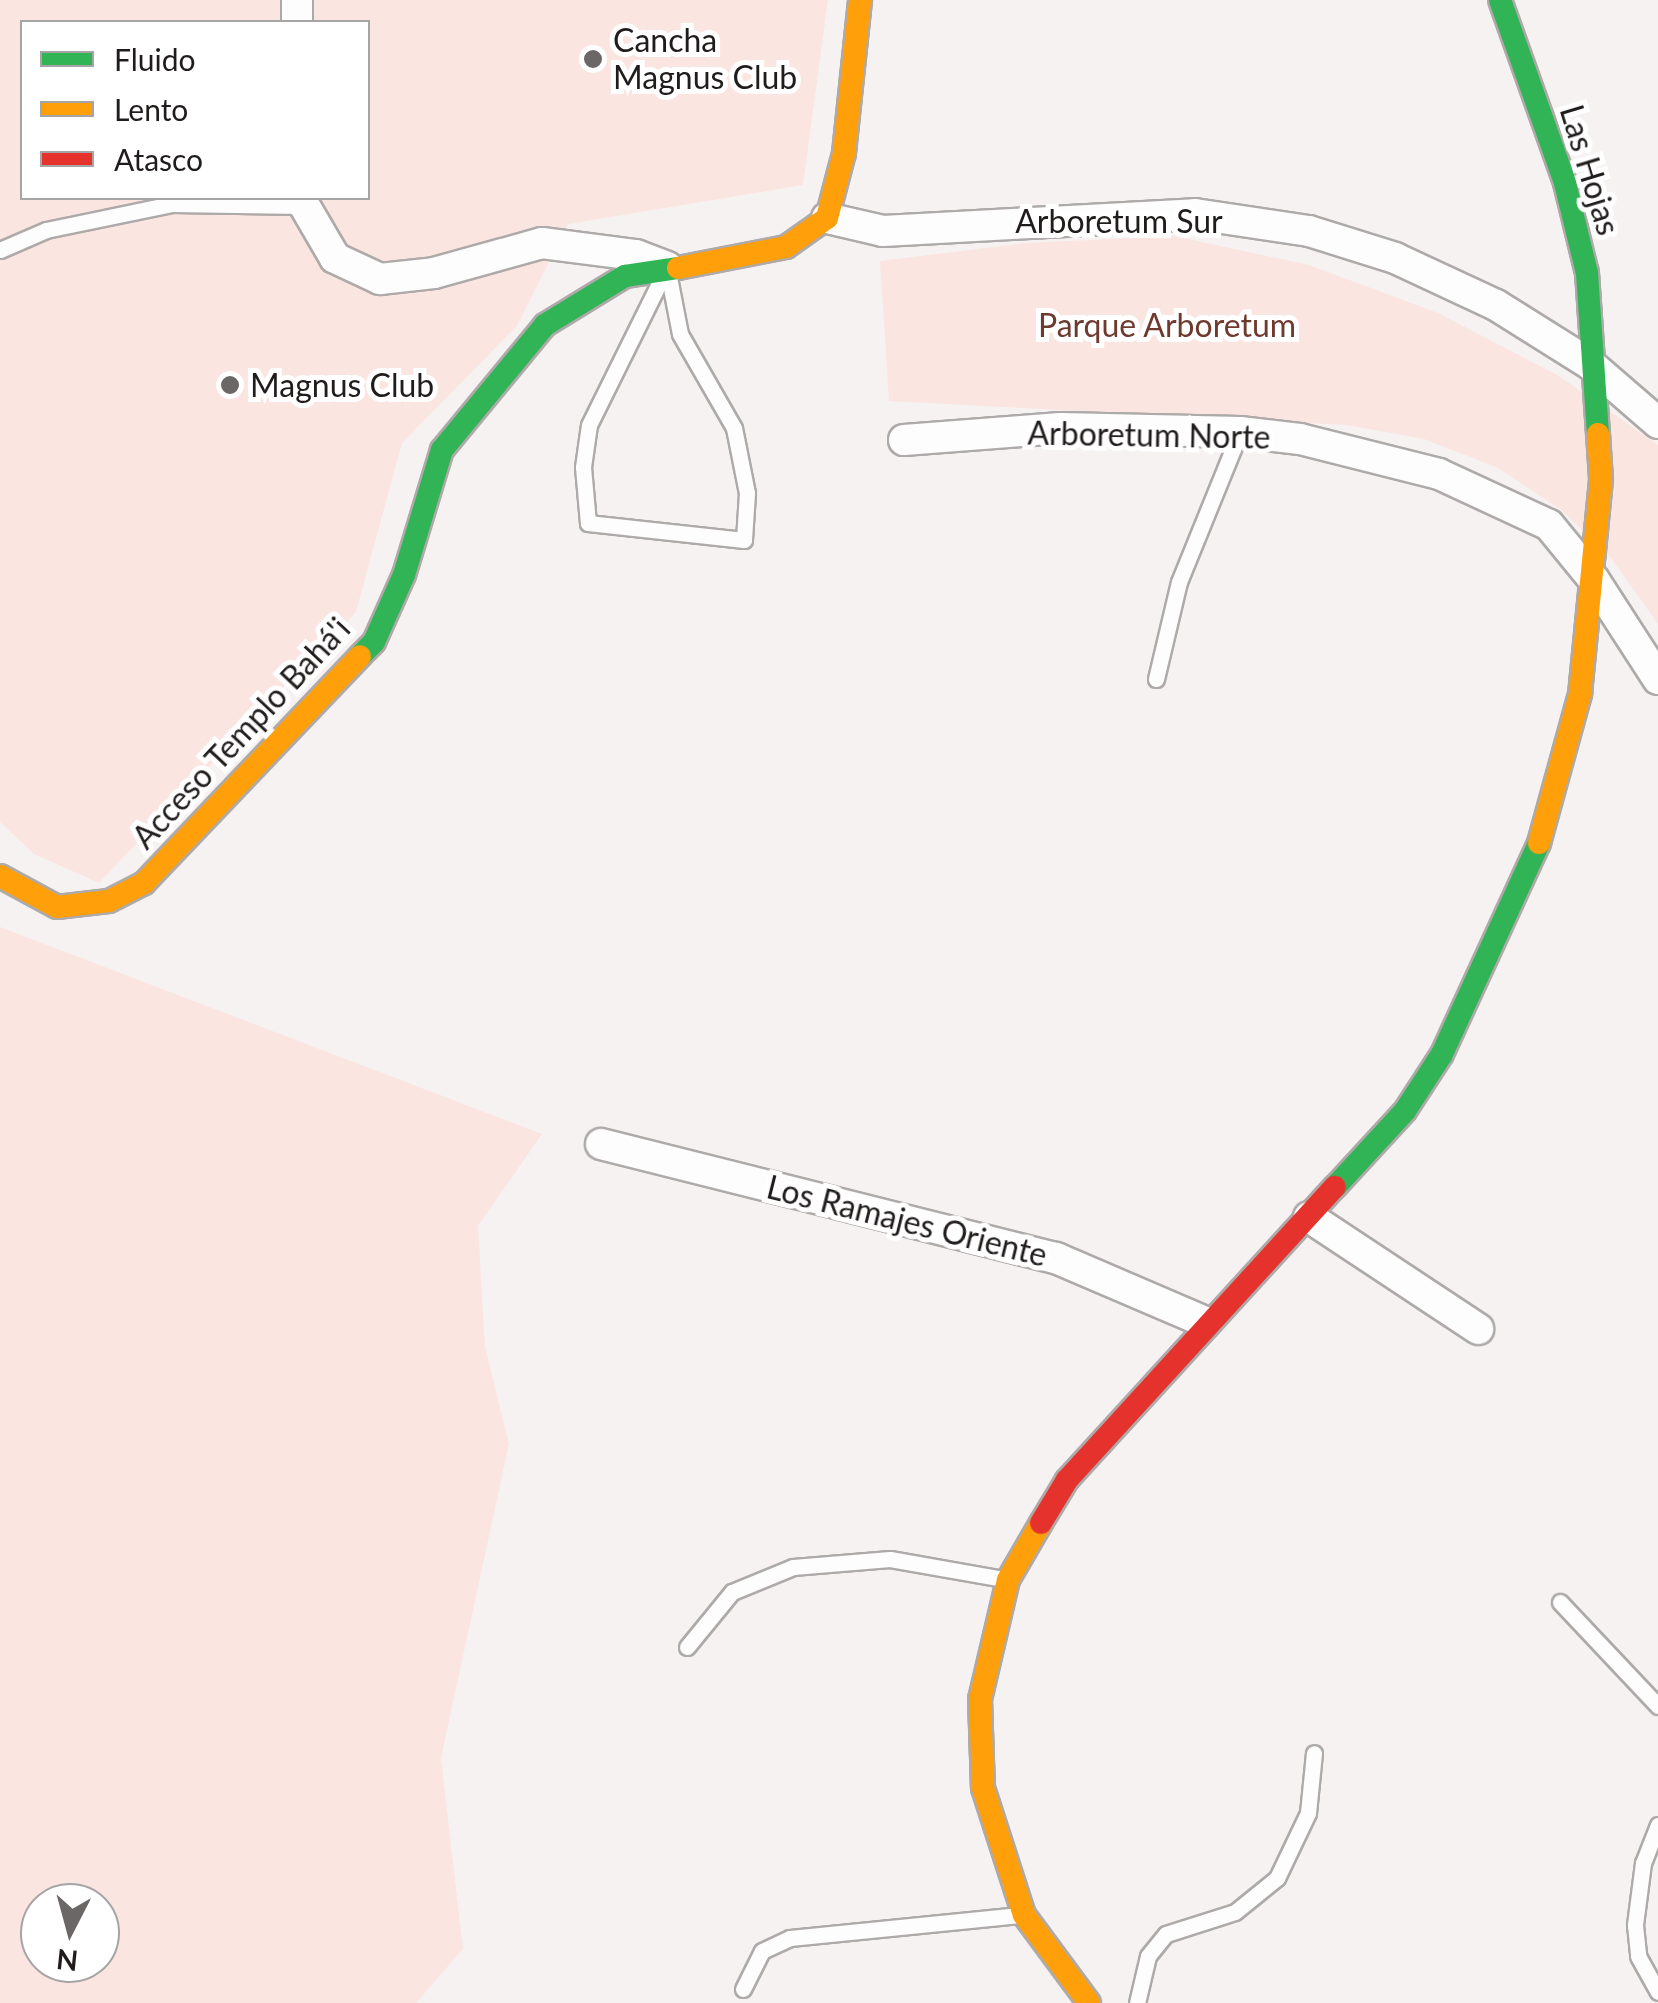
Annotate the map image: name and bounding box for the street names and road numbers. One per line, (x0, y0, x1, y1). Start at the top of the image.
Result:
street label: Las Hojas (1552, 100, 1628, 240)
street label: Arboretum Sur (1015, 202, 1223, 240)
street label: Arboretum Norte (1027, 414, 1271, 456)
street label: Acceso Templo Bahá'i (124, 609, 358, 857)
street label: Los Ramajes Oriente (763, 1168, 1051, 1274)

